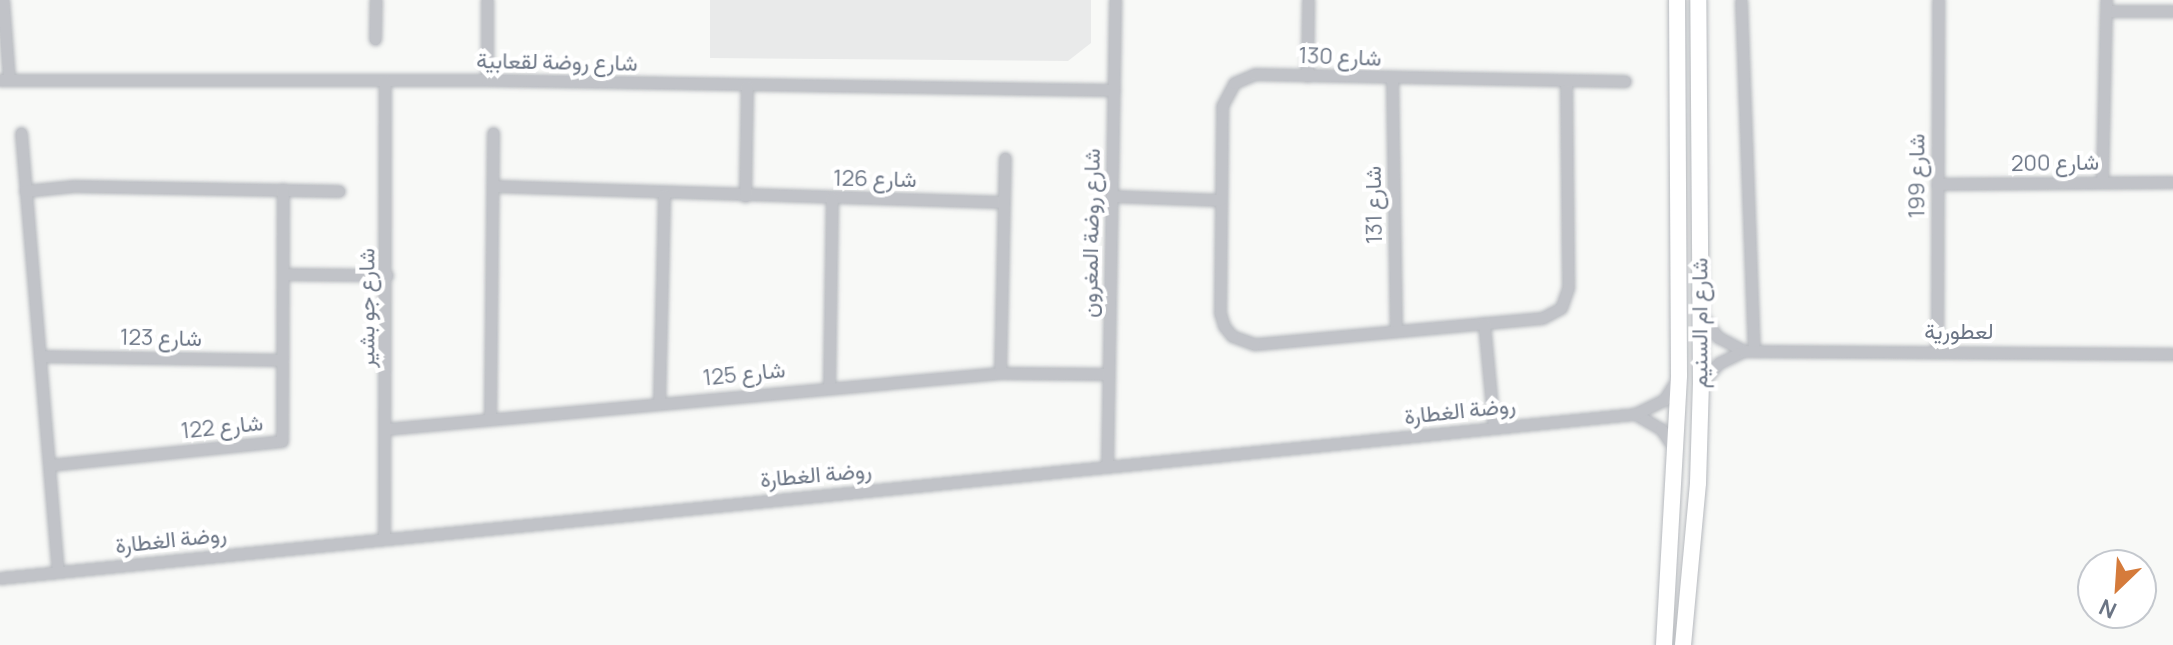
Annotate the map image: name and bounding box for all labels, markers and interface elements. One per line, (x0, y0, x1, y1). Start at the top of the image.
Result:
street label: شارع 130 (1298, 42, 1382, 72)
street label: شارع روضة لقعابية (476, 47, 638, 77)
street label: شارع 199 (1904, 134, 1930, 218)
street label: شارع روضة المغرون (1076, 148, 1106, 318)
street label: شارع 200 (2011, 149, 2099, 177)
street label: شارع 126 (833, 165, 917, 193)
street label: شارع 131 (1360, 166, 1388, 244)
street label: شارع جو بشير (354, 248, 380, 368)
street label: شارع ام السنيم (1687, 258, 1713, 388)
street label: لعطورية (1924, 319, 1994, 345)
street label: شارع 123 (120, 324, 202, 352)
street label: شارع 125 (702, 357, 786, 391)
street label: روضة الغطارة (1403, 392, 1517, 430)
street label: شارع 122 (180, 410, 264, 444)
street label: روضة الغطارة (759, 457, 873, 493)
street label: روضة الغطارة (114, 521, 228, 559)
north arrow (2077, 549, 2157, 629)
text: N (2094, 592, 2121, 626)

